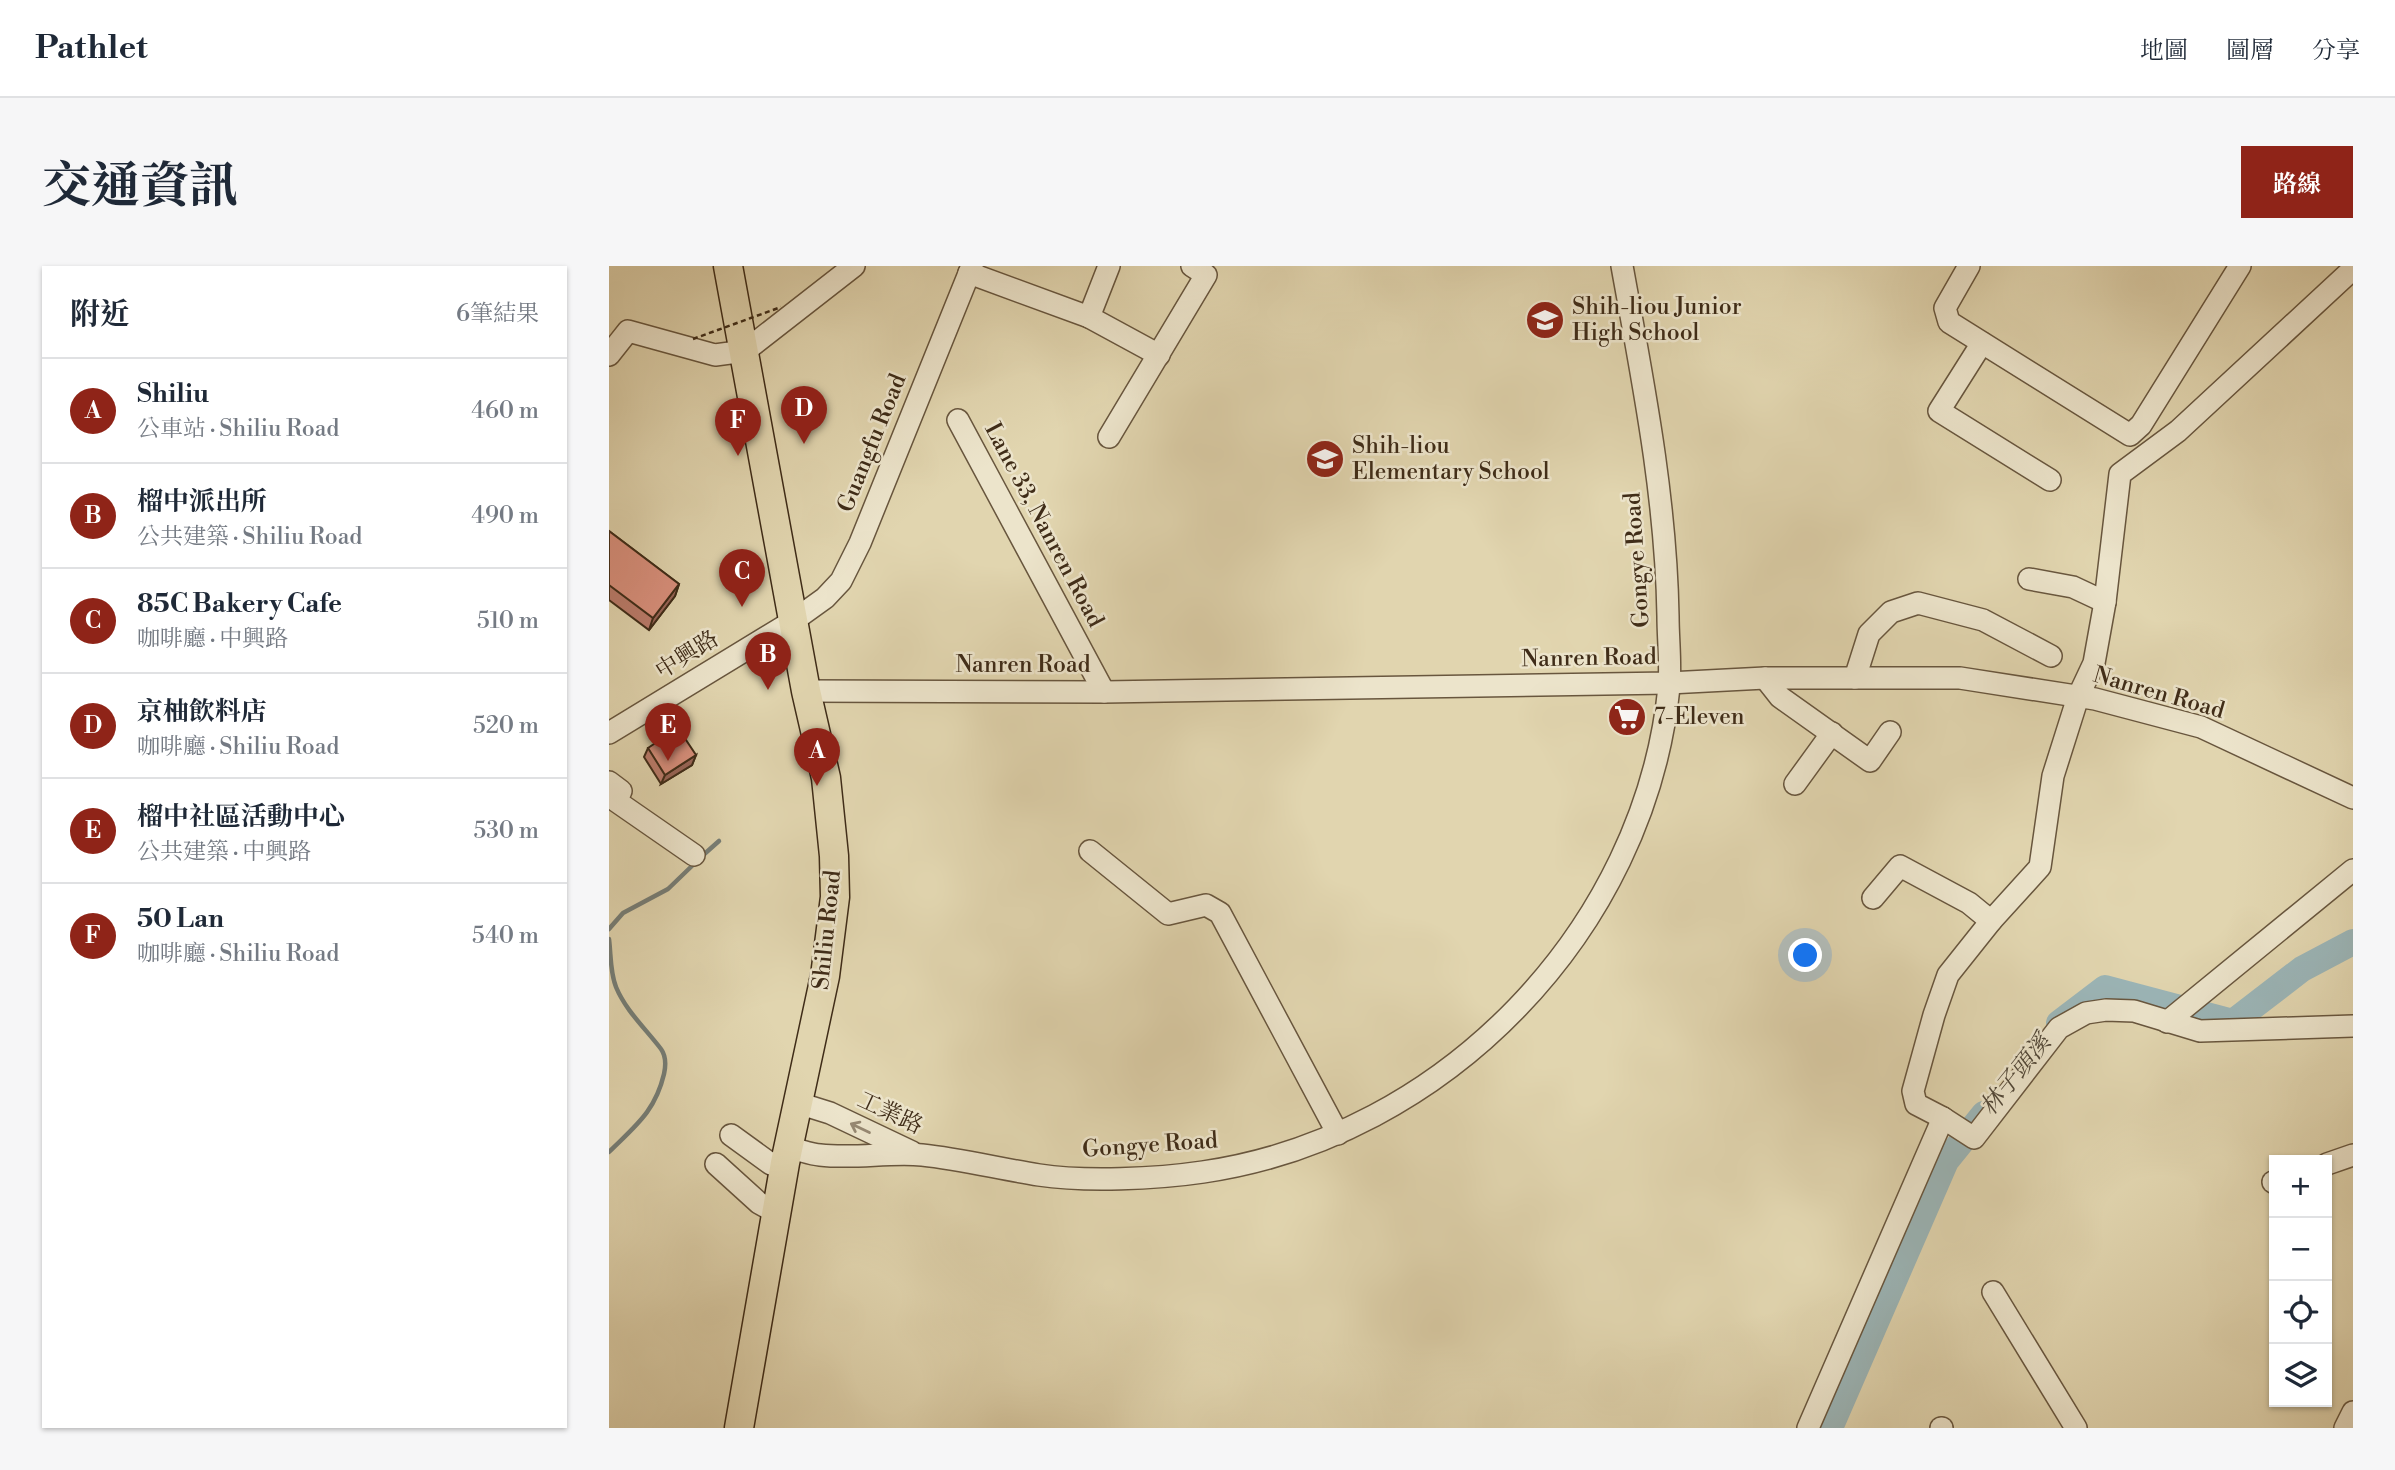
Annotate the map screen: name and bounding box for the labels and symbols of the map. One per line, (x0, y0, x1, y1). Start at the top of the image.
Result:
place label: Shih-liou Junior High School (1572, 293, 1742, 347)
school or university icon: Shih-liou Junior High School (1524, 299, 1566, 341)
street label: Guangfu Road (832, 370, 912, 516)
pin: D (781, 386, 827, 444)
pin: F (715, 398, 761, 456)
street label: Lane 33, Nanren Road (978, 418, 1110, 632)
place label: Shih-liou Elementary School (1352, 432, 1550, 486)
school or university icon: Shih-liou Elementary School (1304, 438, 1346, 480)
street label: Gongye Road (1618, 491, 1656, 629)
pin: C (719, 549, 765, 607)
street label: 中興路 (650, 625, 724, 685)
pin: B (745, 632, 791, 690)
street label: Nanren Road (1521, 643, 1657, 673)
street label: Nanren Road (955, 651, 1091, 679)
street label: Nanren Road (2090, 661, 2228, 725)
supermarket icon: 7-Eleven (1606, 696, 1648, 738)
pin: E (645, 703, 691, 761)
place label: 7-Eleven (1654, 703, 1745, 731)
pin: A (794, 728, 840, 786)
street label: Shiliu Road (807, 869, 847, 991)
your location (1788, 938, 1822, 972)
water label: 林子頭溪 (1974, 1026, 2060, 1122)
street label: 工業路 (853, 1086, 927, 1140)
one-way arrow (850, 1121, 871, 1134)
street label: Gongye Road (1081, 1126, 1219, 1164)

